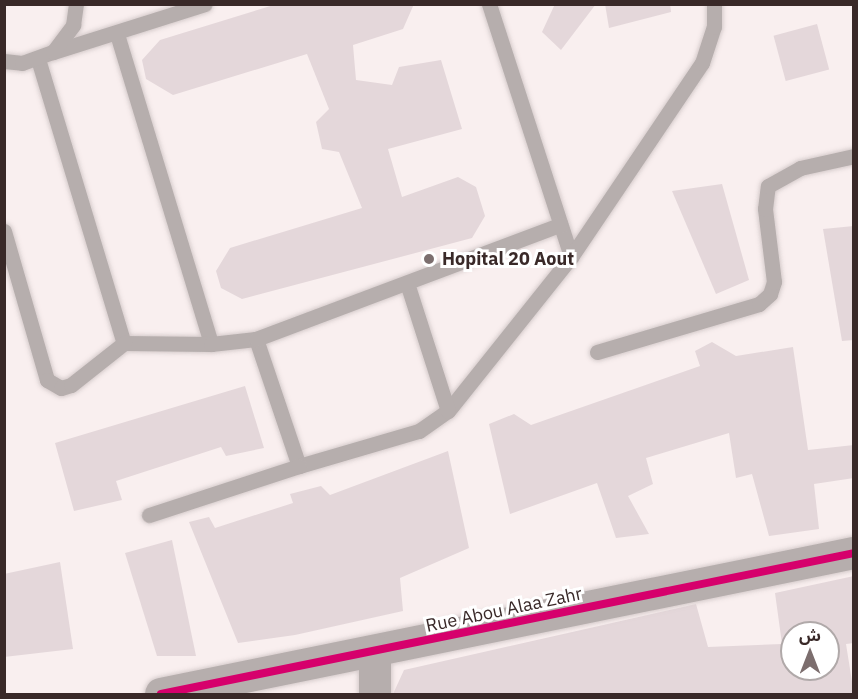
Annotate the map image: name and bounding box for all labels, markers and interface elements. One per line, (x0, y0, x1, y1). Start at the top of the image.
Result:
place label: Hopital 20 Aout (442, 248, 574, 270)
marker: Hopital 20 Aout (420, 250, 438, 268)
street label: Rue Abou Alaa Zahr (424, 583, 584, 637)
north arrow (780, 621, 840, 681)
text: ش (799, 625, 821, 645)

